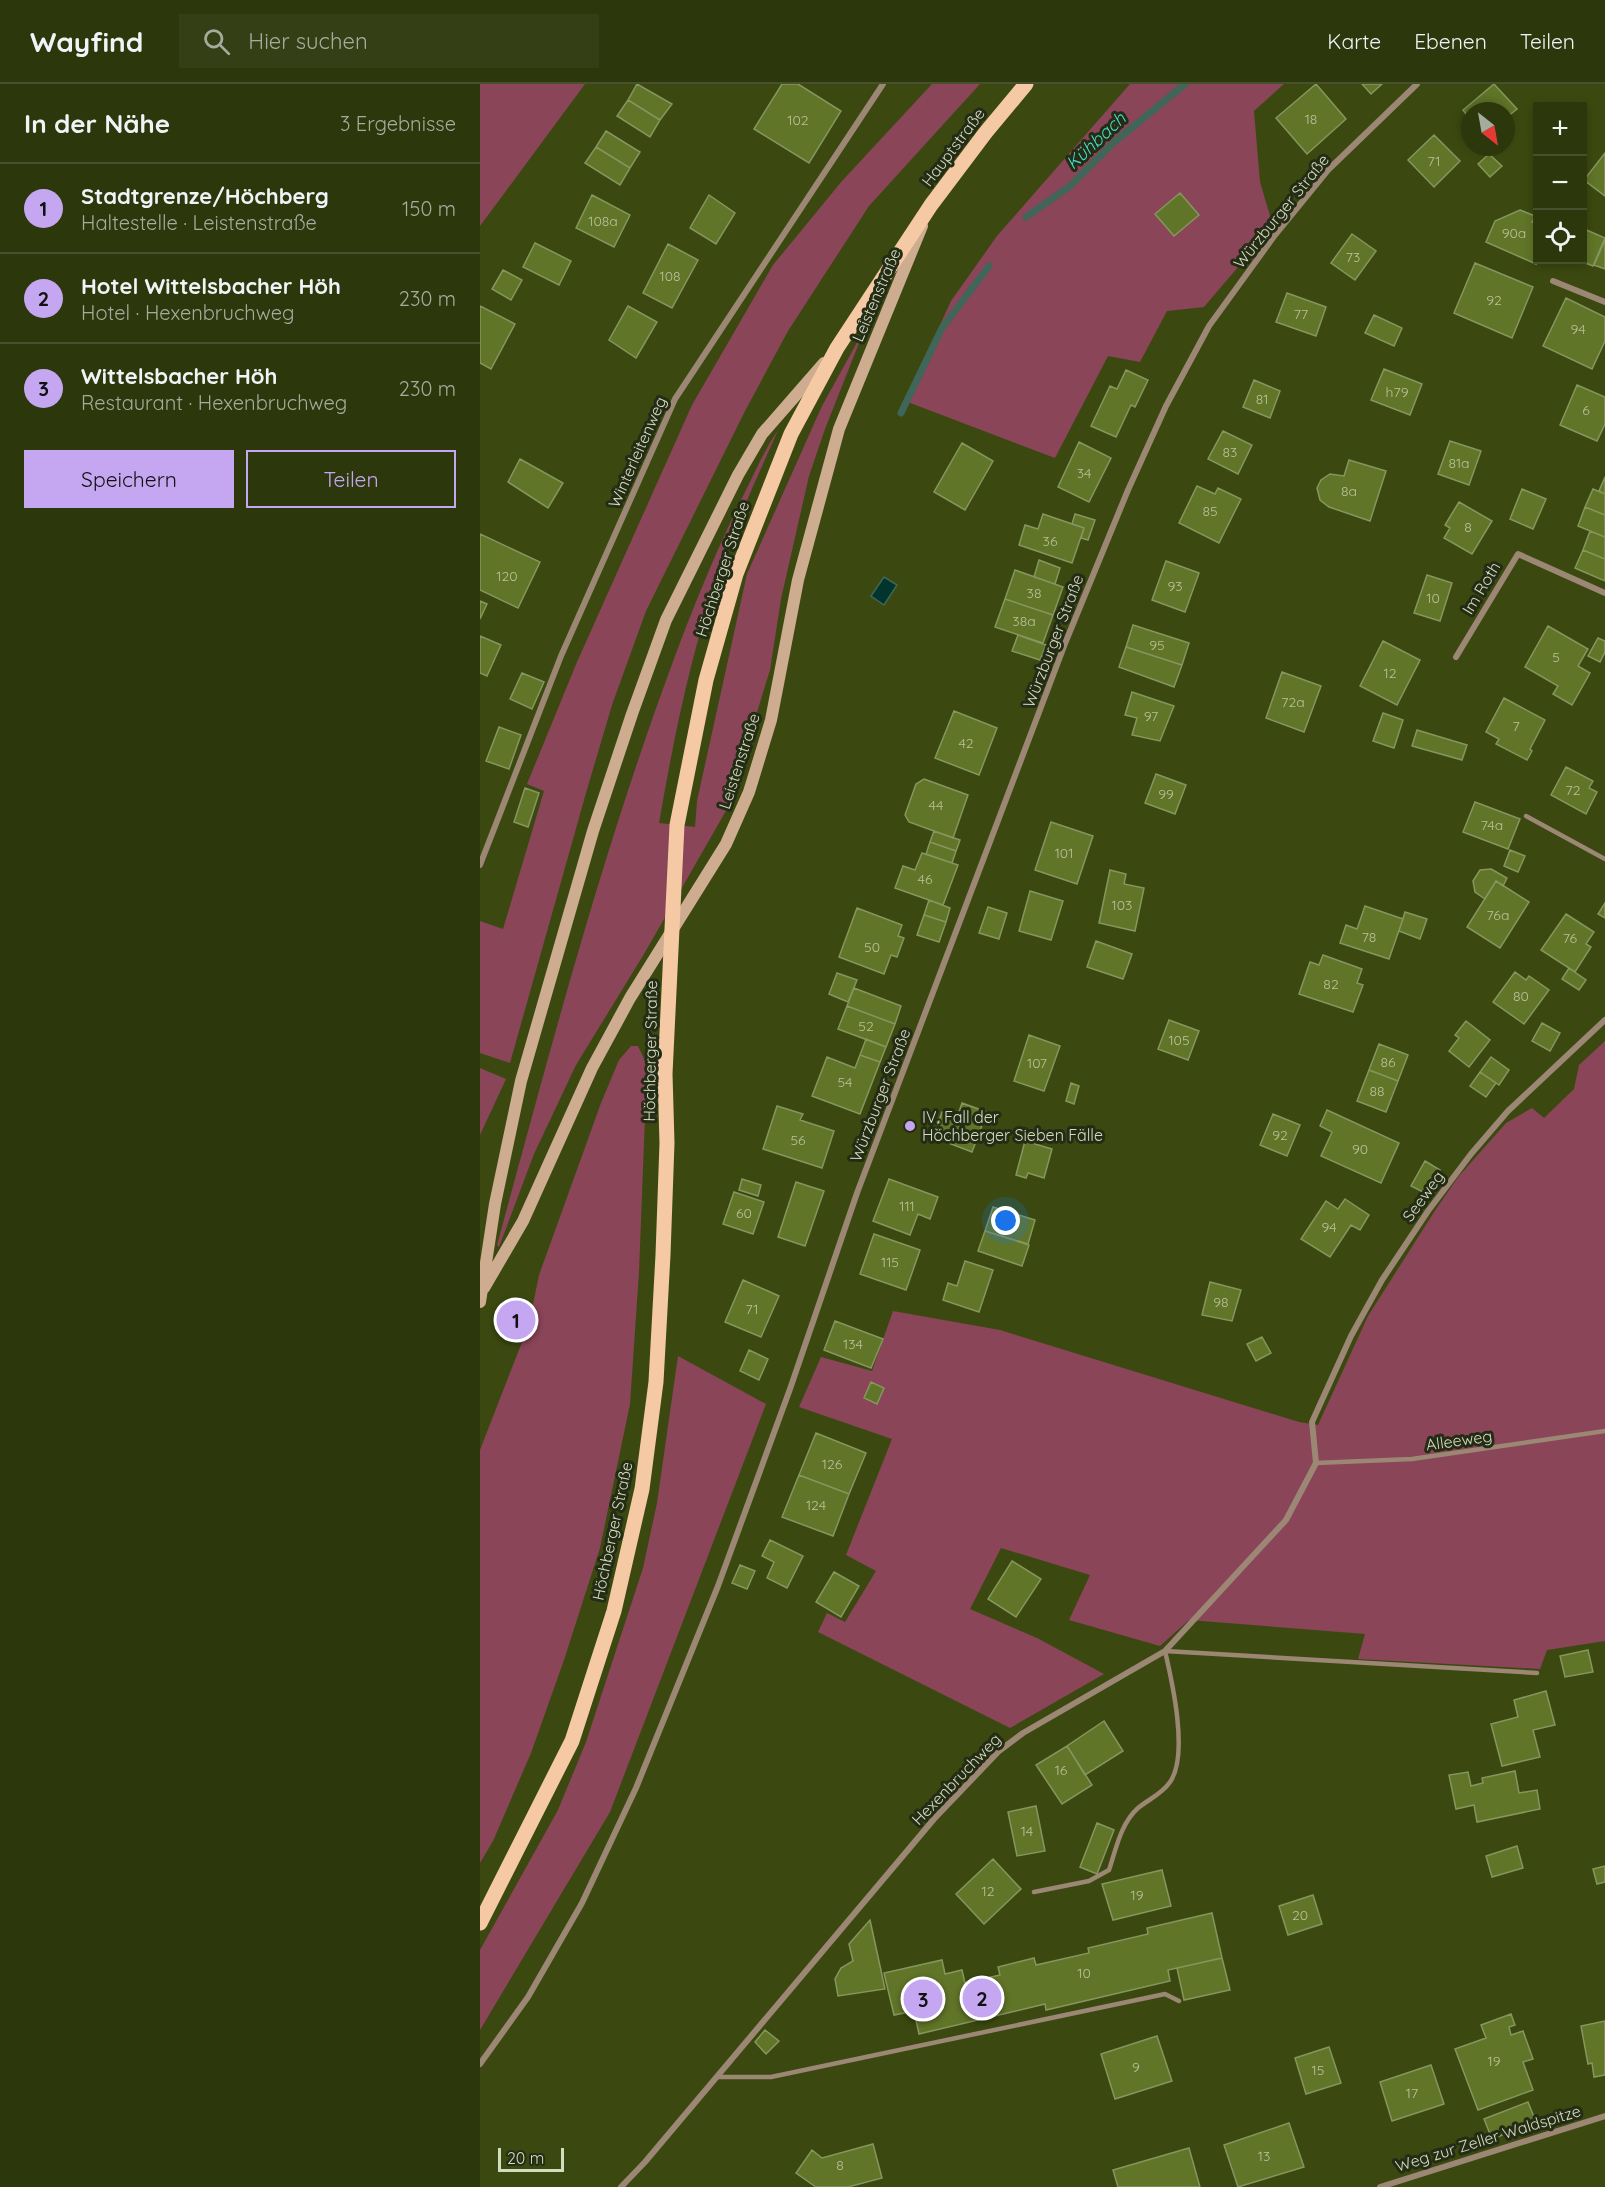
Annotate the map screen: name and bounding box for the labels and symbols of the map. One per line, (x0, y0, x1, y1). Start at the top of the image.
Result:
north arrow (1461, 102, 1515, 156)
street label: Hauptstraße (917, 104, 989, 190)
water label: Kühbach (1061, 107, 1131, 174)
house number: 18 (1305, 110, 1317, 128)
house number: 102 (787, 111, 809, 129)
street label: Würzburger Straße (1229, 150, 1333, 272)
house number: 71 (1427, 152, 1441, 170)
house number: 108a (588, 212, 618, 230)
house number: 90a (1502, 224, 1526, 242)
street label: Leistenstraße (847, 245, 905, 345)
house number: 73 (1346, 248, 1360, 266)
house number: 108 (659, 267, 681, 285)
house number: 92 (1486, 291, 1502, 309)
house number: 77 (1294, 305, 1308, 323)
house number: 94 (1570, 320, 1586, 338)
house number: h79 (1386, 383, 1409, 401)
house number: 81 (1256, 390, 1268, 408)
street label: Winterleitenweg (604, 393, 670, 511)
house number: 6 (1582, 401, 1590, 419)
house number: 83 (1223, 443, 1237, 461)
house number: 81a (1448, 454, 1470, 472)
house number: 34 (1077, 464, 1091, 482)
house number: 8a (1341, 482, 1357, 500)
street label: Höchberger Straße (691, 499, 753, 639)
house number: 85 (1202, 502, 1218, 520)
house number: 8 (1464, 518, 1472, 536)
house number: 36 (1043, 532, 1058, 550)
street label: Im Roth (1458, 558, 1504, 618)
house number: 120 (496, 567, 518, 585)
street label: Würzburger Straße (1018, 572, 1088, 710)
house number: 93 (1167, 577, 1183, 595)
house number: 38 (1027, 584, 1041, 602)
house number: 10 (1426, 589, 1440, 607)
house number: 38a (1012, 612, 1036, 630)
house number: 95 (1149, 636, 1165, 654)
house number: 5 (1552, 648, 1560, 666)
house number: 12 (1384, 664, 1397, 682)
house number: 72a (1281, 693, 1305, 711)
house number: 97 (1144, 707, 1158, 725)
street label: Leistenstraße (714, 711, 764, 811)
house number: 7 (1512, 717, 1520, 735)
house number: 42 (958, 734, 974, 752)
house number: 72 (1566, 781, 1581, 799)
house number: 99 (1158, 785, 1174, 803)
house number: 44 (929, 796, 943, 814)
house number: 74a (1481, 816, 1503, 834)
house number: 101 (1055, 844, 1073, 862)
house number: 46 (918, 870, 933, 888)
house number: 103 (1112, 896, 1132, 914)
house number: 76a (1487, 906, 1509, 924)
house number: 78 (1362, 928, 1376, 946)
house number: 76 (1563, 929, 1578, 947)
house number: 50 (864, 938, 880, 956)
house number: 82 (1323, 975, 1339, 993)
street label: Höchberger Straße (639, 980, 661, 1122)
house number: 80 (1513, 987, 1529, 1005)
house number: 52 (858, 1017, 874, 1035)
street label: Würzburger Straße (845, 1026, 915, 1164)
house number: 105 (1168, 1031, 1190, 1049)
house number: 86 (1380, 1053, 1396, 1071)
house number: 107 (1027, 1054, 1047, 1072)
house number: 54 (837, 1073, 853, 1091)
house number: 88 (1369, 1082, 1385, 1100)
place label: IV. Fall der Höchberger Sieben Fälle (922, 1107, 1103, 1145)
marker: IV. Fall der Höchberger Sieben Fälle (903, 1119, 917, 1133)
house number: 92 (1272, 1126, 1288, 1144)
house number: 56 (790, 1131, 806, 1149)
house number: 90 (1352, 1140, 1368, 1158)
street label: Seeweg (1398, 1167, 1448, 1225)
house number: 111 (899, 1197, 915, 1215)
house number: 60 (736, 1204, 752, 1222)
your location (991, 1206, 1020, 1235)
house number: 94 (1321, 1218, 1337, 1236)
house number: 115 (881, 1253, 899, 1271)
house number: 98 (1213, 1293, 1229, 1311)
pin: 1 (496, 1298, 536, 1342)
house number: 71 (745, 1300, 759, 1318)
house number: 134 (843, 1335, 863, 1353)
street label: Alleeweg (1425, 1425, 1493, 1455)
house number: 126 (822, 1455, 843, 1473)
street label: Höchberger Straße (588, 1460, 636, 1602)
house number: 124 (806, 1496, 826, 1514)
street label: Hexenbruchweg (907, 1729, 1005, 1829)
house number: 16 (1055, 1761, 1068, 1779)
house number: 14 (1021, 1822, 1033, 1840)
house number: 12 (982, 1882, 995, 1900)
house number: 19 (1131, 1886, 1144, 1904)
house number: 20 (1292, 1906, 1308, 1924)
house number: 10 (1077, 1964, 1091, 1982)
pin: 3 (904, 1976, 942, 2022)
pin: 2 (962, 1976, 1002, 2020)
house number: 19 (1488, 2052, 1501, 2070)
house number: 9 (1132, 2058, 1140, 2076)
house number: 15 (1312, 2061, 1324, 2079)
house number: 17 (1406, 2084, 1418, 2102)
street label: Weg zur Zeller Waldspitze (1393, 2100, 1583, 2176)
scale bar (498, 2145, 564, 2172)
house number: 13 (1258, 2147, 1270, 2165)
house number: 8 (836, 2156, 844, 2174)

